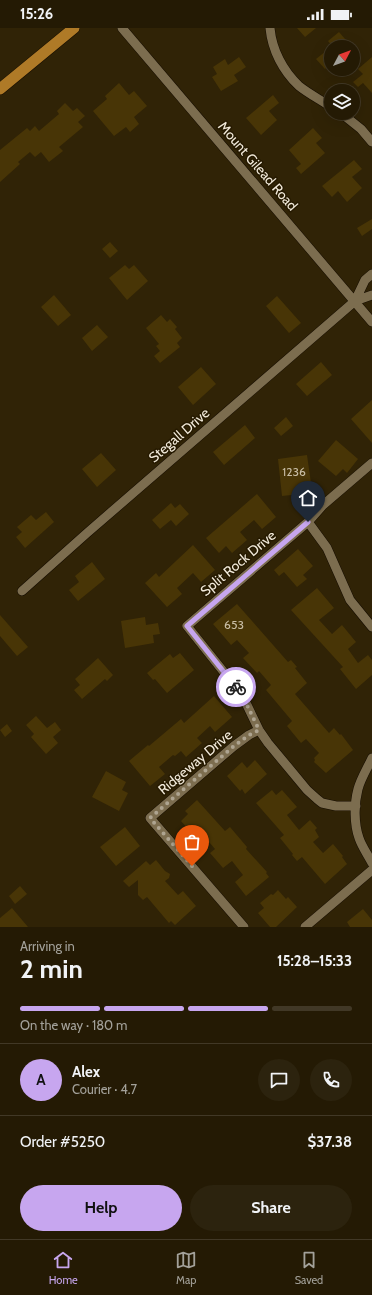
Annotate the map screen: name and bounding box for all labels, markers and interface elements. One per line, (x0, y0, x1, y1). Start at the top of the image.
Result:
text: 15:26 (20, 5, 53, 23)
north arrow (324, 40, 360, 76)
map controls (324, 40, 360, 120)
button: layers (324, 84, 360, 120)
street label: Mount Gilead Road (214, 118, 302, 214)
street label: Stegall Drive (145, 404, 213, 466)
house number: 1236 (282, 464, 306, 479)
pin (291, 481, 325, 522)
icon: home (297, 487, 319, 509)
street label: Split Rock Drive (197, 526, 279, 600)
house number: 653 (224, 617, 244, 632)
courier (216, 667, 256, 707)
icon: bike (225, 676, 247, 698)
street label: Ridgeway Drive (154, 726, 236, 798)
pin (175, 825, 209, 866)
icon: bag (181, 831, 203, 853)
text: Arriving in (20, 938, 75, 954)
text: 15:28–15:33 (277, 952, 352, 970)
text: 2 min (20, 953, 83, 985)
text: On the way · 180 m (20, 1017, 128, 1033)
button: chat (258, 1059, 300, 1101)
button: phone (310, 1059, 352, 1101)
text: Alex (72, 1063, 100, 1081)
text: A (36, 1071, 46, 1089)
text: Courier · 4.7 (72, 1081, 137, 1097)
text: Order #5250 (20, 1133, 105, 1151)
text: $37.38 (308, 1133, 352, 1151)
button: Help (20, 1185, 182, 1231)
button: Share (190, 1185, 352, 1231)
tab: Home (49, 1249, 78, 1287)
tab: Map (175, 1249, 197, 1287)
tab: Saved (295, 1249, 323, 1287)

